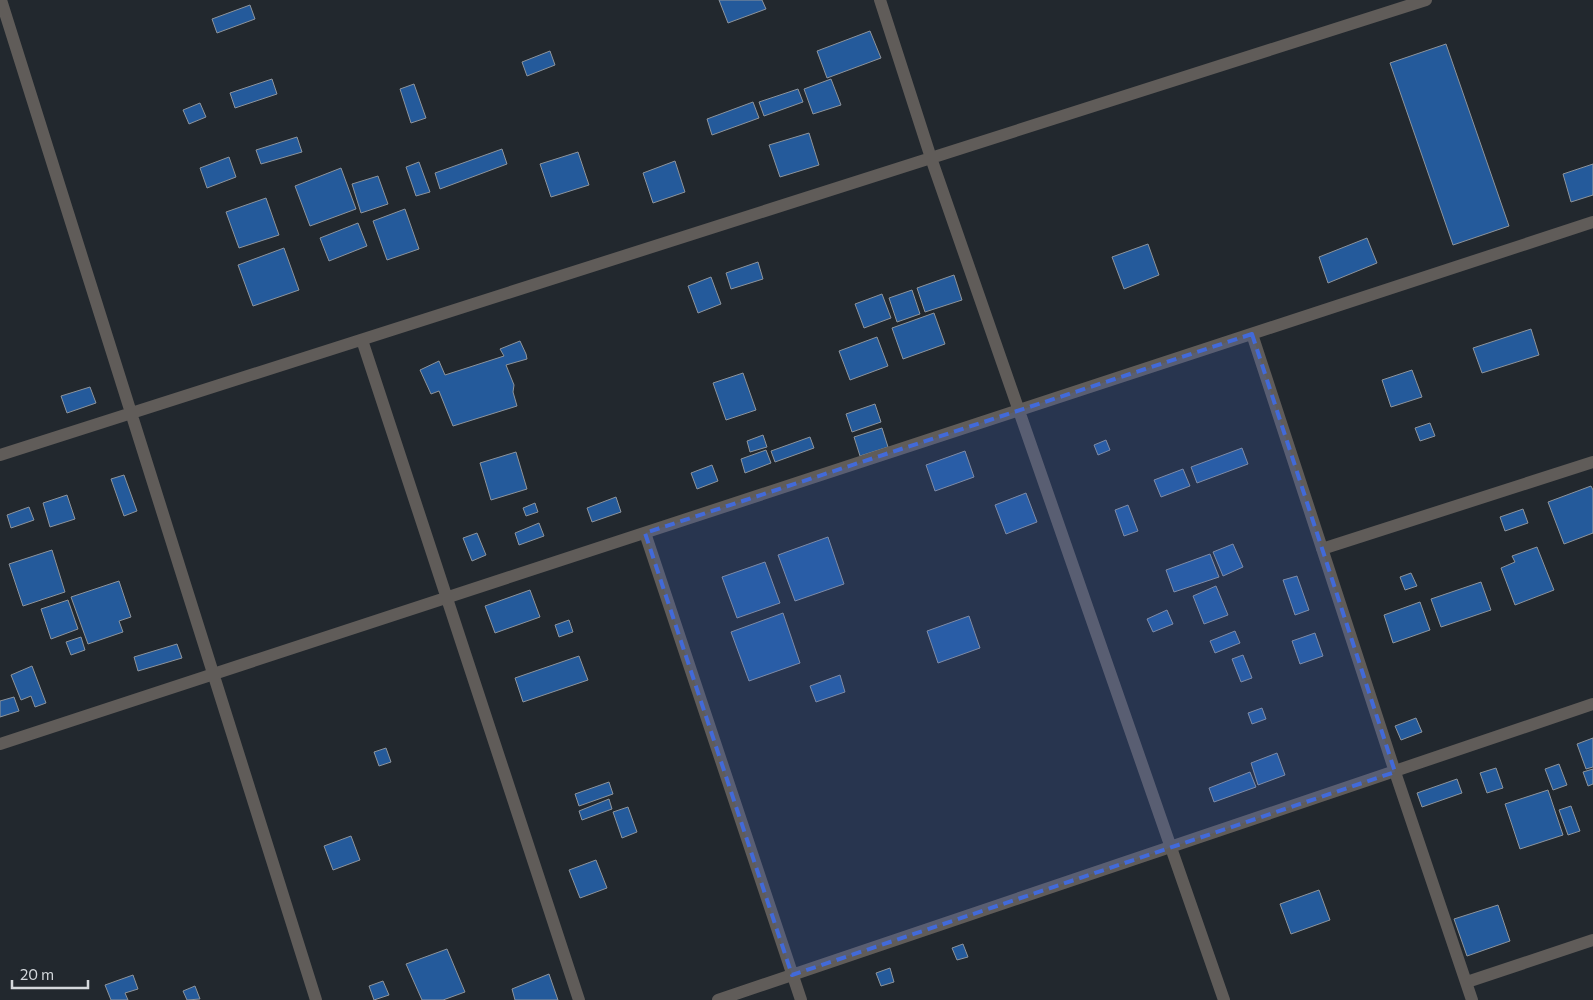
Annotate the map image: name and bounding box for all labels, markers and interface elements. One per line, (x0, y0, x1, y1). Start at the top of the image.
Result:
scale bar (12, 958, 89, 990)
text: 20 m (20, 965, 54, 983)

